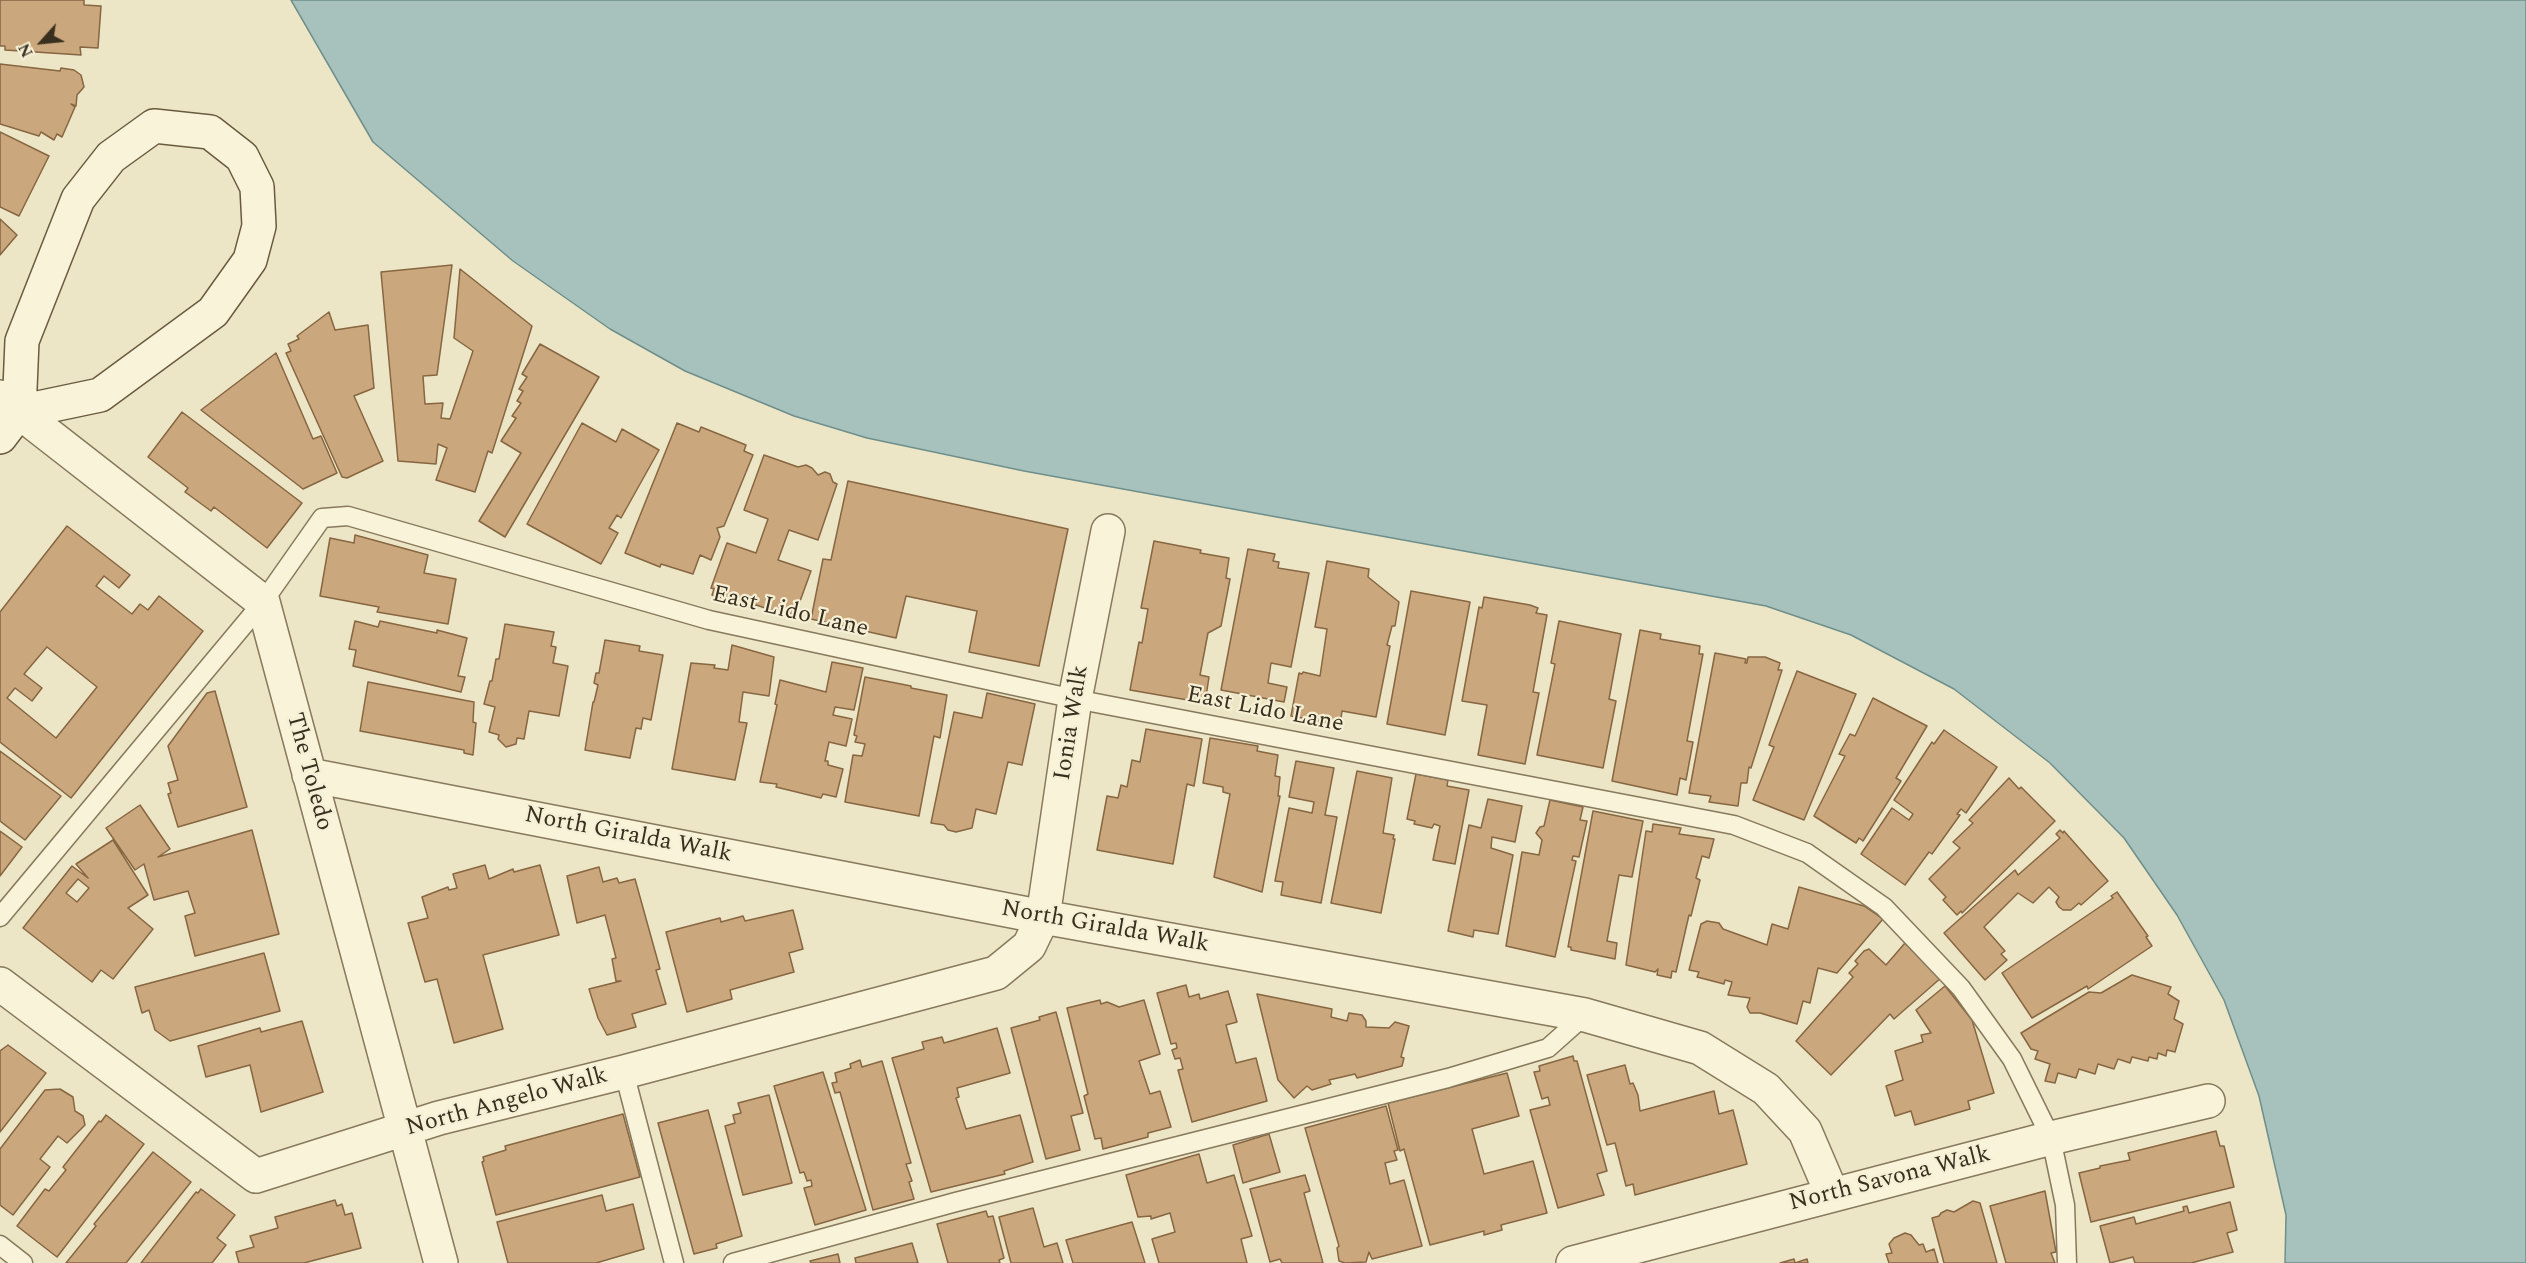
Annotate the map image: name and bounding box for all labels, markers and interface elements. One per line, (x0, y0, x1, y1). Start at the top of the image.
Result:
north arrow (12, 12, 72, 72)
text: N (12, 39, 40, 61)
street label: East Lido Lane (709, 581, 871, 645)
street label: Ionia Walk (1050, 663, 1096, 783)
street label: East Lido Lane (1184, 682, 1346, 740)
street label: The Toledo (278, 710, 338, 834)
street label: North Giralda Walk (522, 802, 734, 870)
street label: North Giralda Walk (999, 896, 1211, 960)
street label: North Angelo Walk (403, 1062, 611, 1144)
street label: North Savona Walk (1786, 1141, 1994, 1219)

